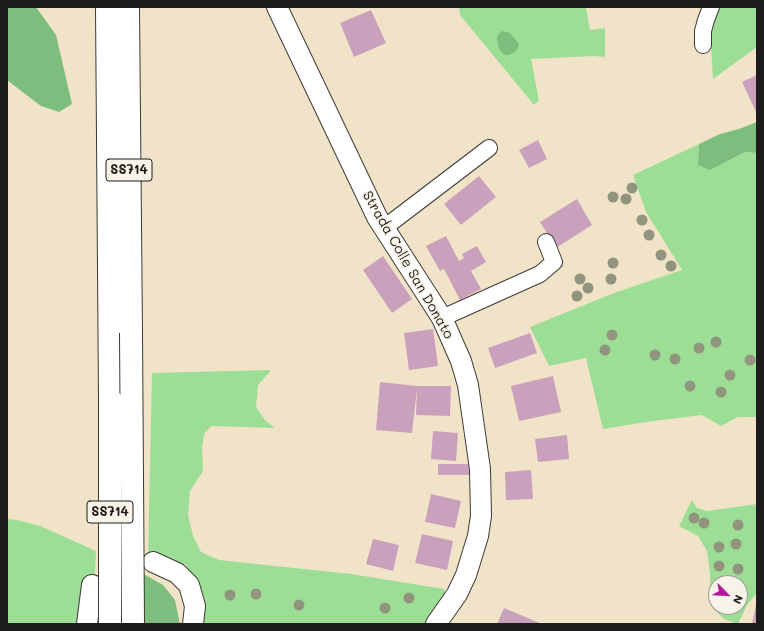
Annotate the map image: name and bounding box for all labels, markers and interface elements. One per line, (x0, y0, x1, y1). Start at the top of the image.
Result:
road number: SS714 (106, 159, 152, 181)
street label: Strada Colle San Donato (359, 188, 457, 342)
road number: SS714 (87, 501, 133, 523)
north arrow (708, 575, 748, 615)
text: N (730, 593, 747, 607)

